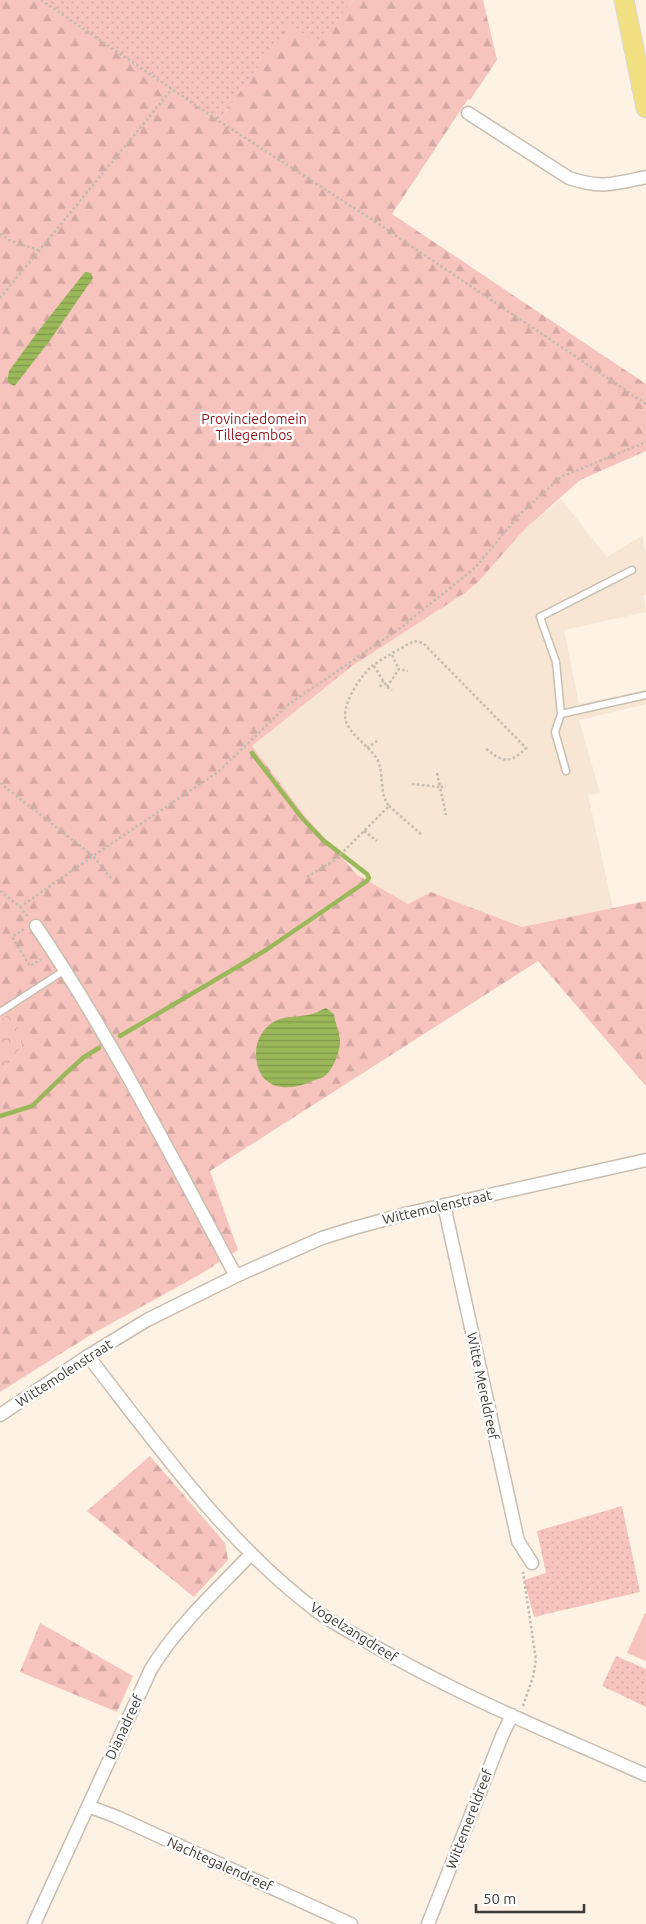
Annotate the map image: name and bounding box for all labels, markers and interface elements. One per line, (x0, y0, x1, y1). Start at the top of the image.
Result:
park label: Provinciedomein Tillegembos (201, 411, 307, 443)
street label: Wittemolenstraat (381, 1187, 494, 1227)
street label: Witte Mereldreef (464, 1331, 502, 1442)
street label: Wittemolenstraat (13, 1336, 116, 1410)
street label: Vogelzangdreef (307, 1599, 401, 1666)
street label: Dianadreef (102, 1691, 146, 1762)
street label: Wittemereldreef (443, 1766, 496, 1871)
street label: Nachtegalendreef (165, 1834, 276, 1895)
scale bar (476, 1882, 584, 1914)
text: 50 m (483, 1890, 516, 1907)

